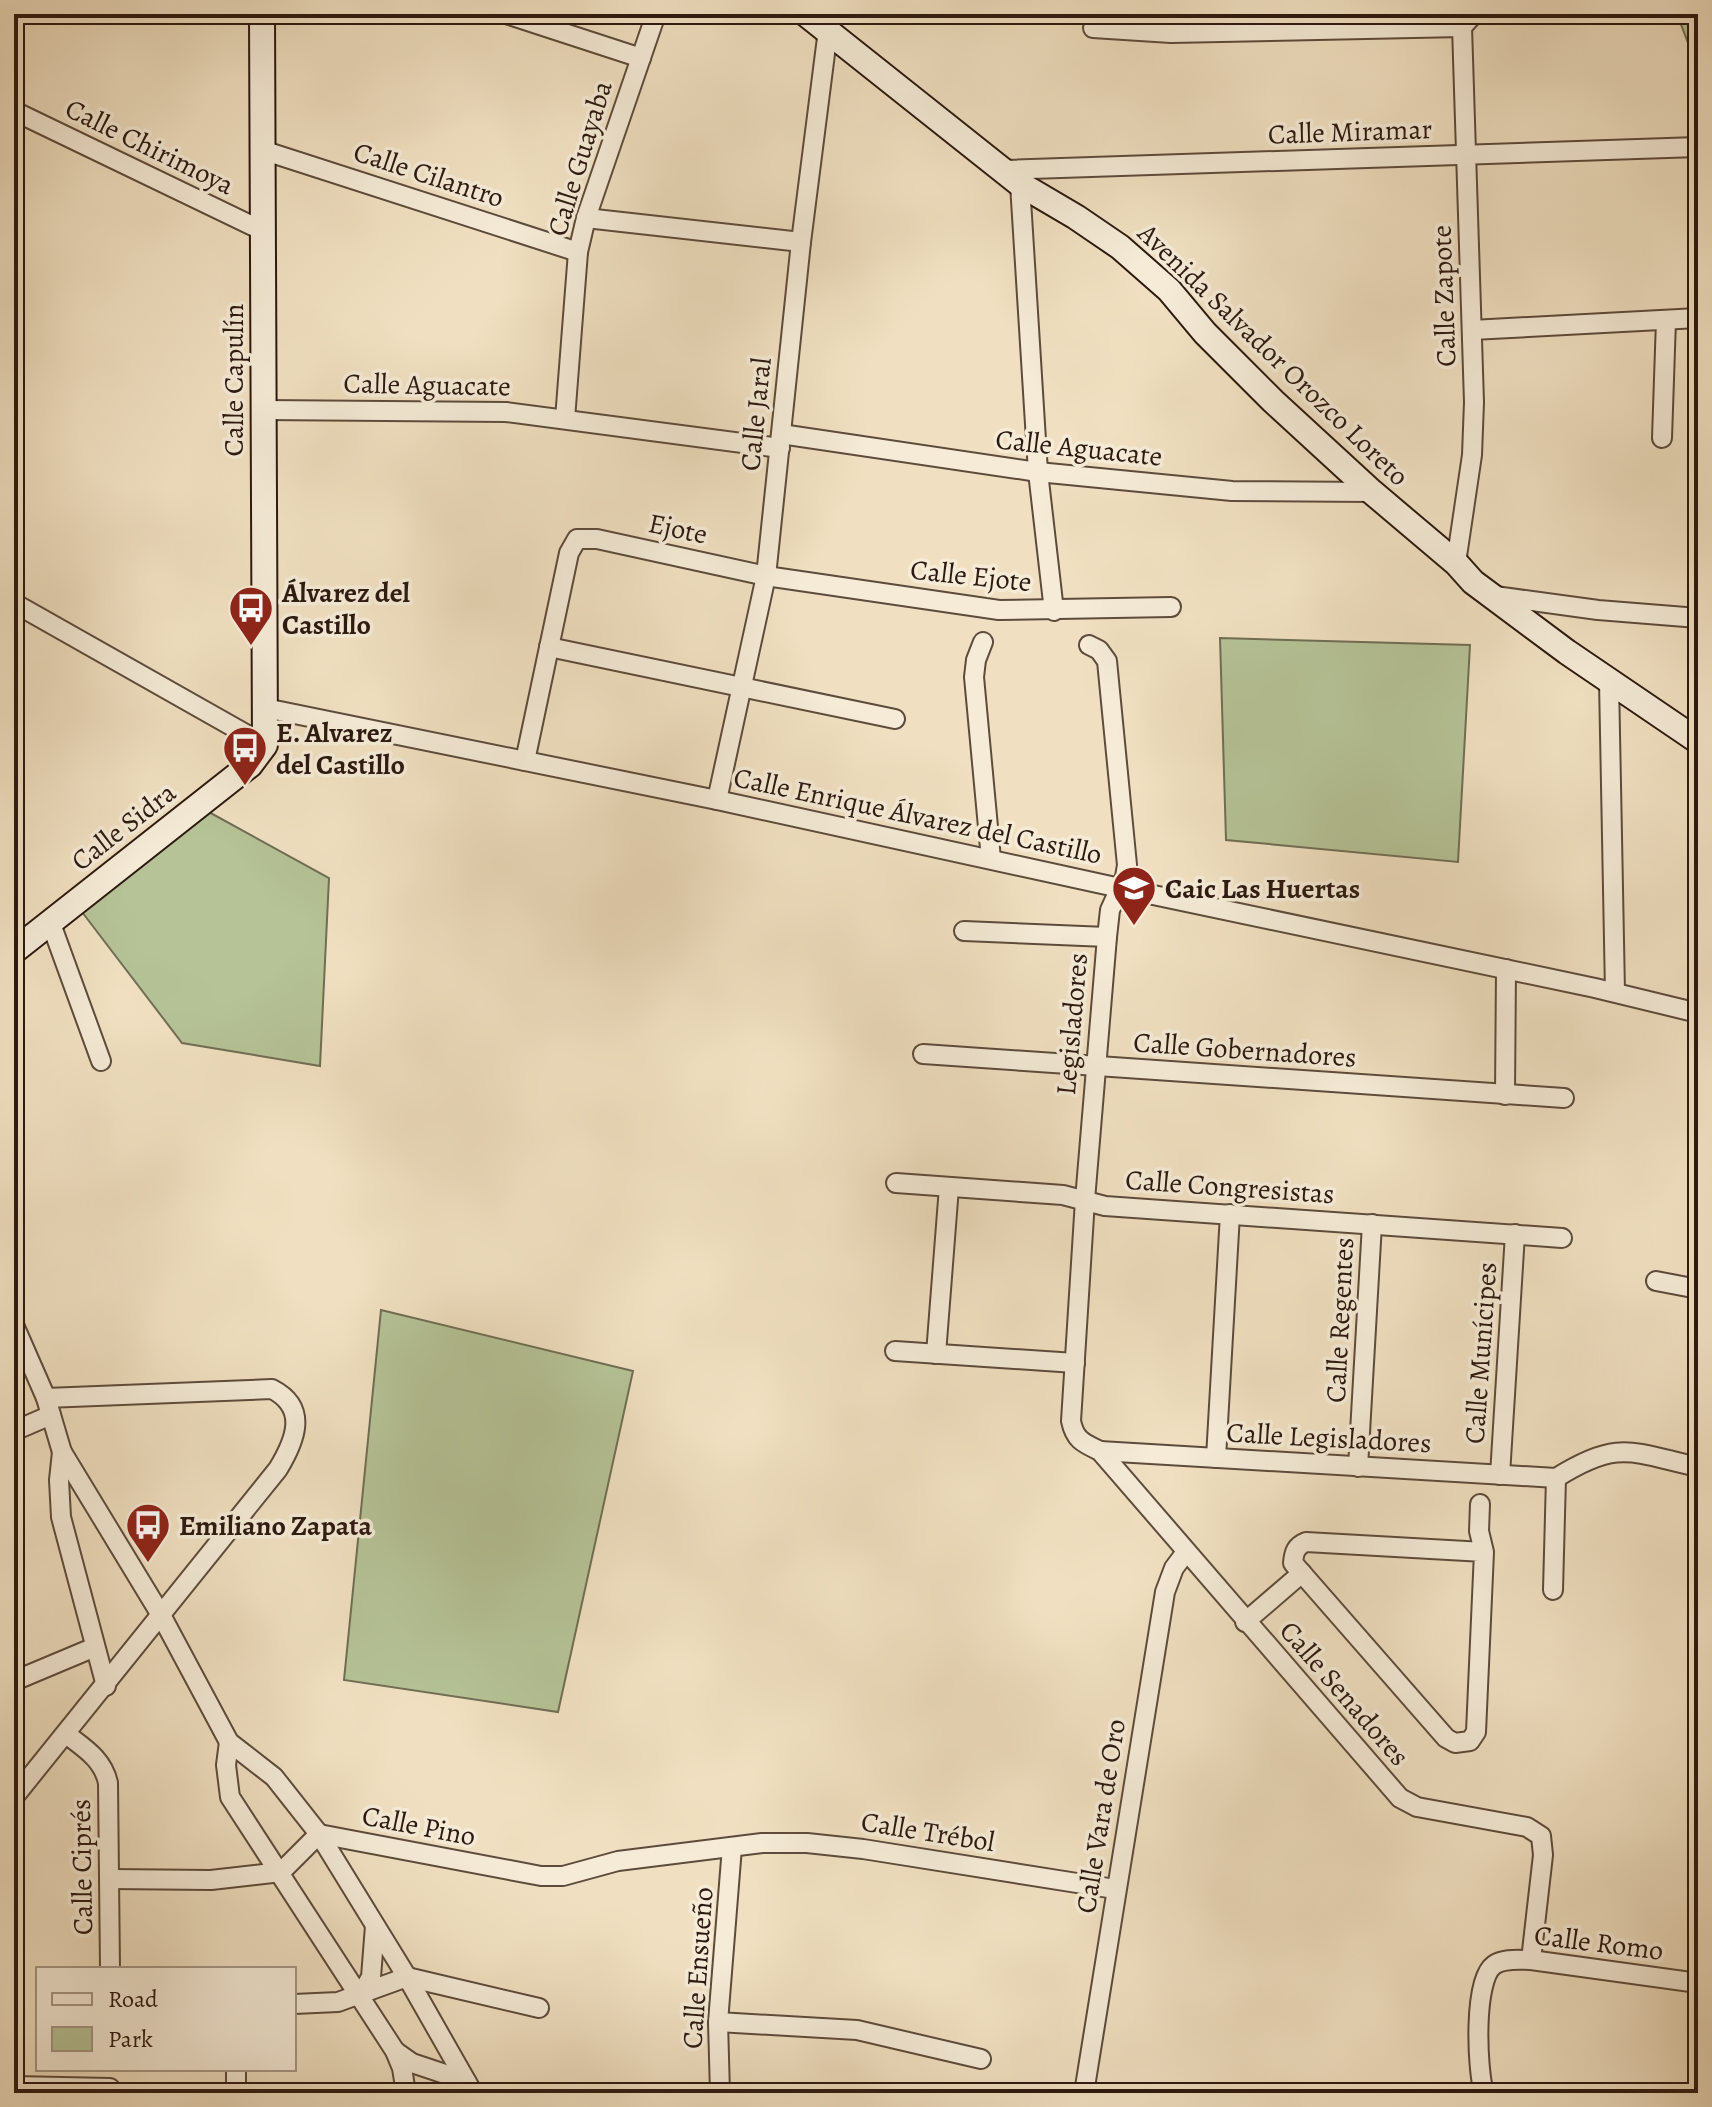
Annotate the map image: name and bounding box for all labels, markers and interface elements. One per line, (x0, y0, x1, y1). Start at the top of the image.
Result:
street label: Calle Guayaba (538, 76, 622, 241)
street label: Calle Chirimoya (59, 90, 240, 204)
street label: Calle Miramar (1267, 110, 1433, 154)
street label: Calle Cilantro (349, 133, 509, 217)
street label: Avenida Salvador Orozco Loreto (1129, 214, 1417, 495)
street label: Calle Zapote (1423, 224, 1465, 367)
street label: Calle Capulín (215, 304, 253, 456)
street label: Calle Jaral (731, 355, 781, 473)
street label: Calle Aguacate (343, 365, 511, 405)
street label: Calle Aguacate (994, 420, 1164, 476)
street label: Ejote (645, 504, 711, 554)
street label: Calle Ejote (908, 551, 1033, 601)
place label: Álvarez del Castillo (281, 574, 411, 644)
bus stop icon: Álvarez del Castillo (227, 584, 275, 647)
place label: E. Alvarez del Castillo (276, 714, 405, 784)
bus stop icon: E. Alvarez del Castillo (221, 724, 269, 787)
street label: Calle Enrique Álvarez del Castillo (730, 758, 1105, 874)
street label: Calle Sidra (63, 774, 184, 880)
school or university icon: Caic Las Huertas (1110, 864, 1158, 927)
place label: Caic Las Huertas (1165, 870, 1360, 908)
street label: Legisladores (1047, 951, 1097, 1097)
street label: Calle Gobernadores (1132, 1023, 1358, 1077)
street label: Calle Congresistas (1124, 1161, 1336, 1213)
street label: Calle Regentes (1317, 1236, 1363, 1404)
street label: Calle Munícipes (1456, 1261, 1506, 1445)
street label: Calle Legisladores (1226, 1414, 1432, 1462)
bus stop icon: Emiliano Zapata (124, 1501, 172, 1564)
place label: Emiliano Zapata (179, 1507, 372, 1545)
street label: Calle Senadores (1271, 1613, 1418, 1774)
street label: Calle Vara de Oro (1067, 1716, 1135, 1916)
street label: Calle Pino (359, 1796, 479, 1856)
street label: Calle Ciprés (62, 1799, 102, 1935)
street label: Calle Trébol (858, 1803, 998, 1861)
street label: Calle Ensueño (673, 1886, 723, 2050)
street label: Calle Romo (1532, 1916, 1666, 1970)
legend (36, 1967, 296, 2071)
text: Road (108, 1983, 158, 2015)
text: Park (108, 2023, 153, 2055)

